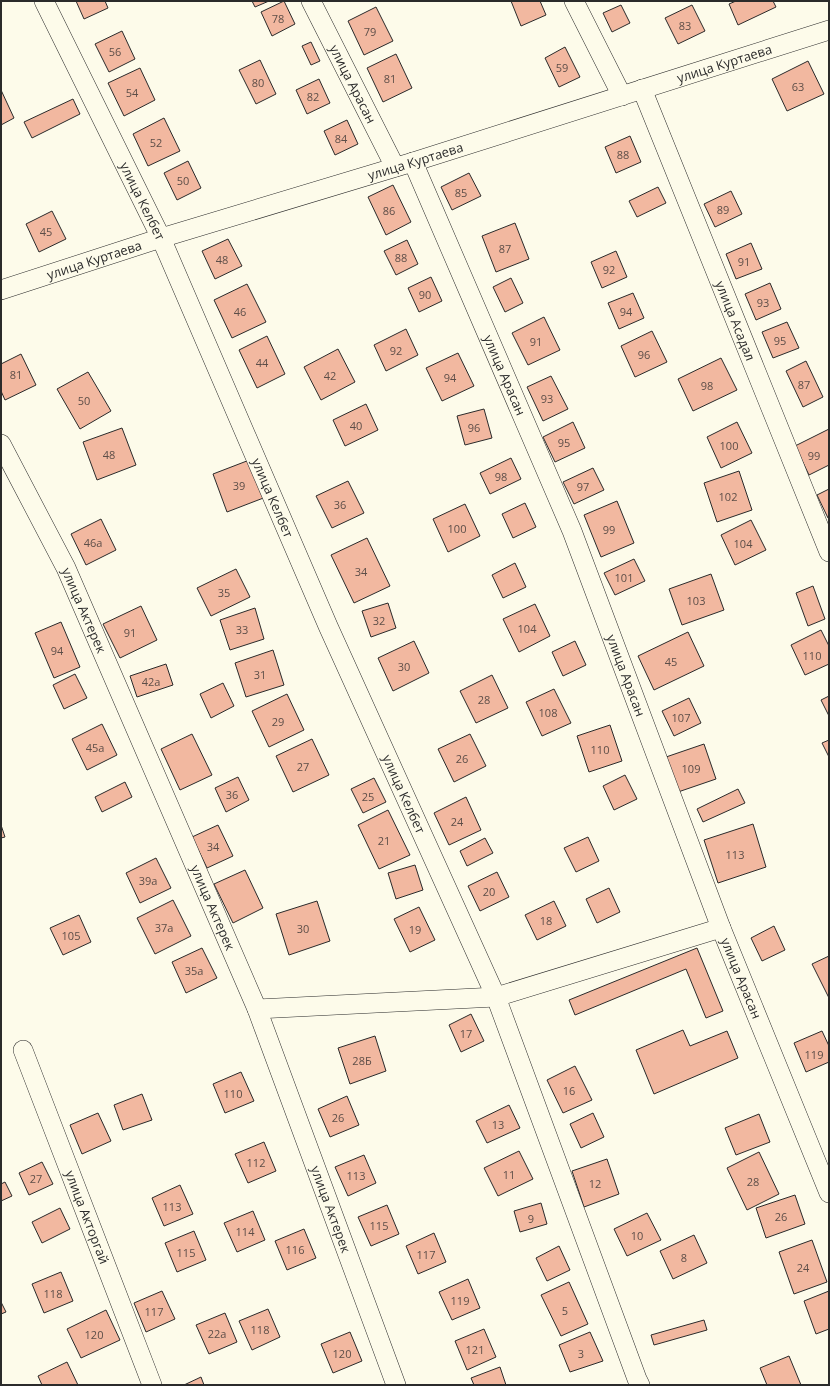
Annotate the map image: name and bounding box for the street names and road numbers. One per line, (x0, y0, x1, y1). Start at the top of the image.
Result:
street label: улица Куртаева (674, 40, 774, 87)
street label: улица Арасан (326, 41, 380, 126)
street label: улица Куртаева (366, 138, 465, 184)
street label: улица Келбет (116, 159, 170, 243)
street label: улица Куртаева (44, 236, 144, 284)
street label: улица Асадал (711, 278, 760, 364)
street label: улица Арасан (479, 332, 530, 418)
street label: улица Келбет (248, 455, 298, 540)
street label: улица Актерек (58, 565, 111, 656)
street label: улица Арасан (603, 632, 650, 719)
street label: улица Келбет (378, 751, 430, 836)
street label: улица Актерек (187, 862, 240, 953)
street label: улица Арасан (717, 935, 766, 1021)
street label: улица Актерек (307, 1163, 355, 1255)
street label: улица Акторгай (61, 1168, 114, 1266)

